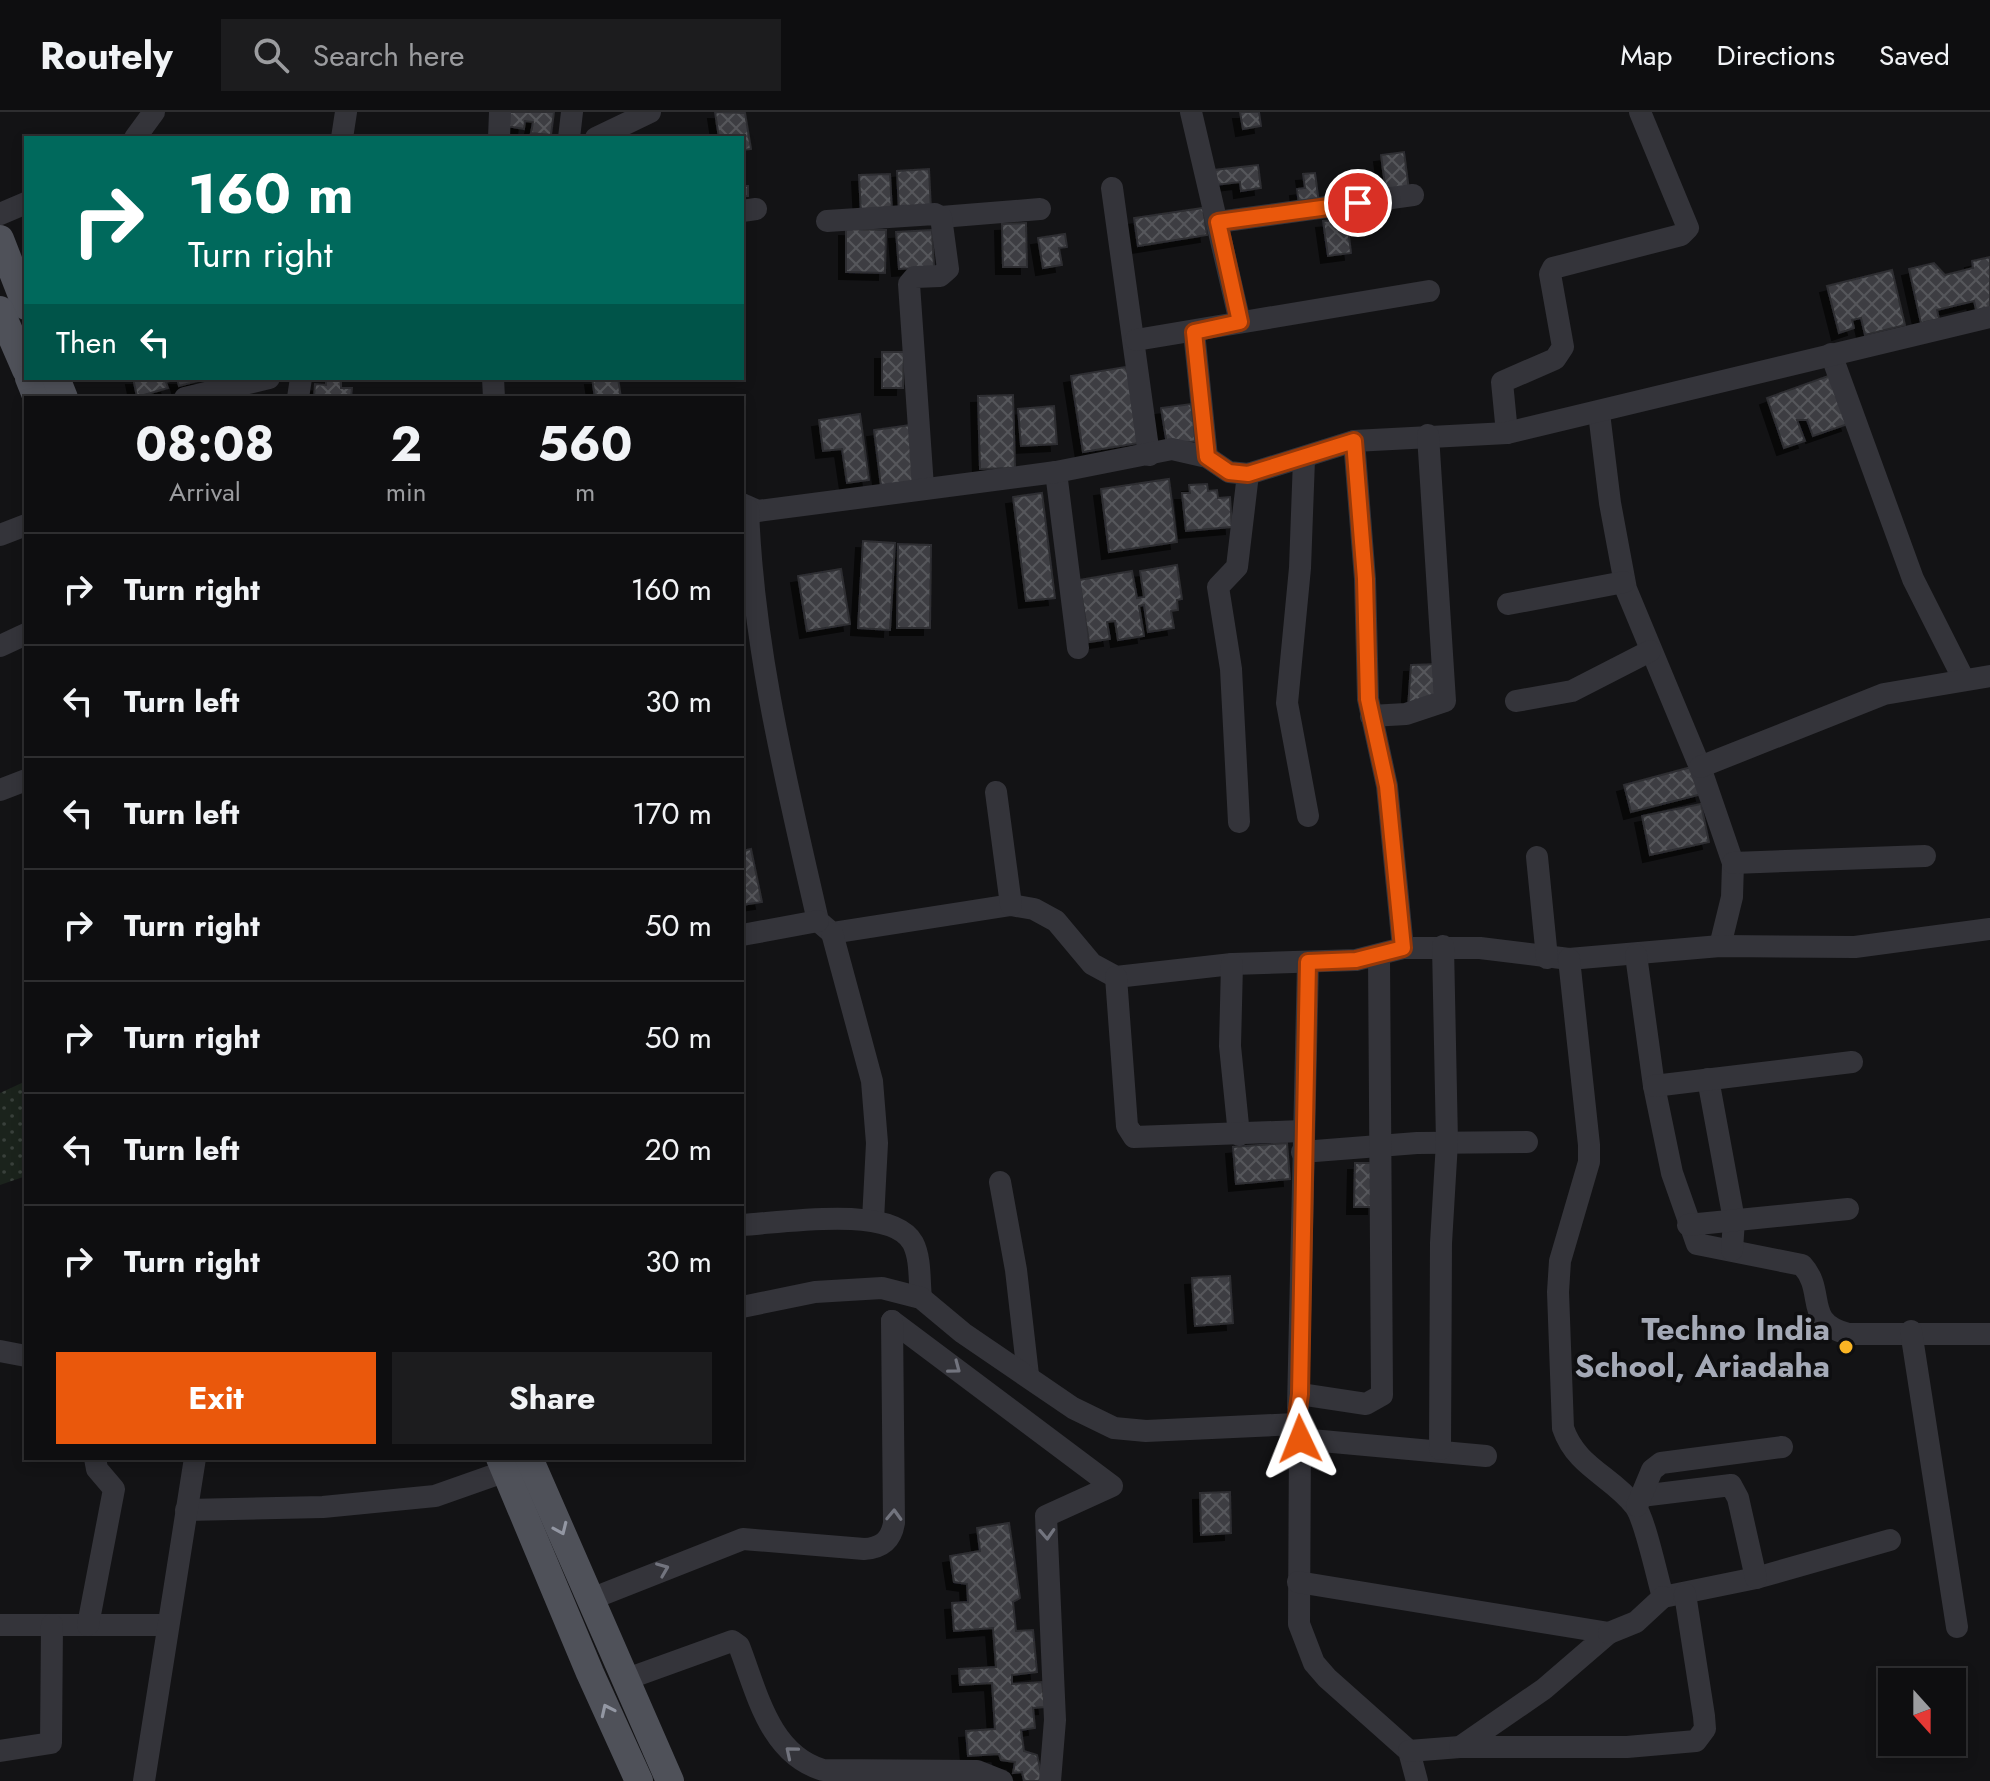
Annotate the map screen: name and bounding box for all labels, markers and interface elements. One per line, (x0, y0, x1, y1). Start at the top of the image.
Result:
search box (221, 19, 781, 91)
text: Routely (40, 28, 173, 83)
icon: search (249, 33, 293, 77)
text: Search here (313, 34, 465, 77)
text: Map (1620, 35, 1672, 76)
text: Directions (1716, 35, 1835, 76)
text: Saved (1879, 35, 1950, 76)
text: 160 m (188, 153, 354, 234)
icon: right (56, 168, 160, 272)
pin (1324, 169, 1392, 237)
icon: arrive (1336, 181, 1380, 225)
text: Turn right (188, 228, 333, 280)
icon: left (133, 320, 177, 364)
text: Then (56, 321, 117, 364)
text: 08:08 (135, 410, 275, 479)
text: 2 (390, 410, 422, 479)
text: 560 (538, 410, 633, 479)
text: Arrival (169, 473, 241, 511)
text: min (386, 473, 427, 511)
text: m (575, 473, 595, 511)
icon: right (56, 567, 100, 611)
text: Turn right (124, 568, 260, 611)
text: 160 m (631, 568, 712, 611)
icon: left (56, 679, 100, 723)
text: Turn left (124, 680, 239, 723)
text: 30 m (645, 680, 712, 723)
icon: left (56, 791, 100, 835)
text: Turn left (124, 792, 239, 835)
text: 170 m (632, 792, 712, 835)
icon: right (56, 903, 100, 947)
text: Turn right (124, 904, 260, 947)
text: 50 m (645, 904, 712, 947)
icon: right (56, 1015, 100, 1059)
text: Turn right (124, 1016, 260, 1059)
text: 50 m (645, 1016, 712, 1059)
icon: left (56, 1127, 100, 1171)
text: Turn left (124, 1128, 239, 1171)
text: 20 m (645, 1128, 712, 1171)
icon: right (56, 1239, 100, 1283)
text: Turn right (124, 1240, 260, 1283)
text: 30 m (645, 1240, 712, 1283)
place label: Techno India School, Ariadaha (1574, 1306, 1830, 1389)
marker: Techno India School, Ariadaha (1837, 1338, 1855, 1356)
button: Exit (56, 1352, 376, 1444)
button: Share (392, 1352, 712, 1444)
one-way arrow (946, 1358, 961, 1372)
position arrow (1258, 1397, 1342, 1481)
one-way arrow (885, 1508, 902, 1521)
one-way arrow (551, 1521, 567, 1536)
one-way arrow (1038, 1528, 1055, 1541)
one-way arrow (655, 1562, 669, 1579)
north arrow (1878, 1668, 1966, 1756)
map controls (1878, 1668, 1966, 1756)
one-way arrow (601, 1704, 617, 1718)
one-way arrow (786, 1747, 801, 1762)

